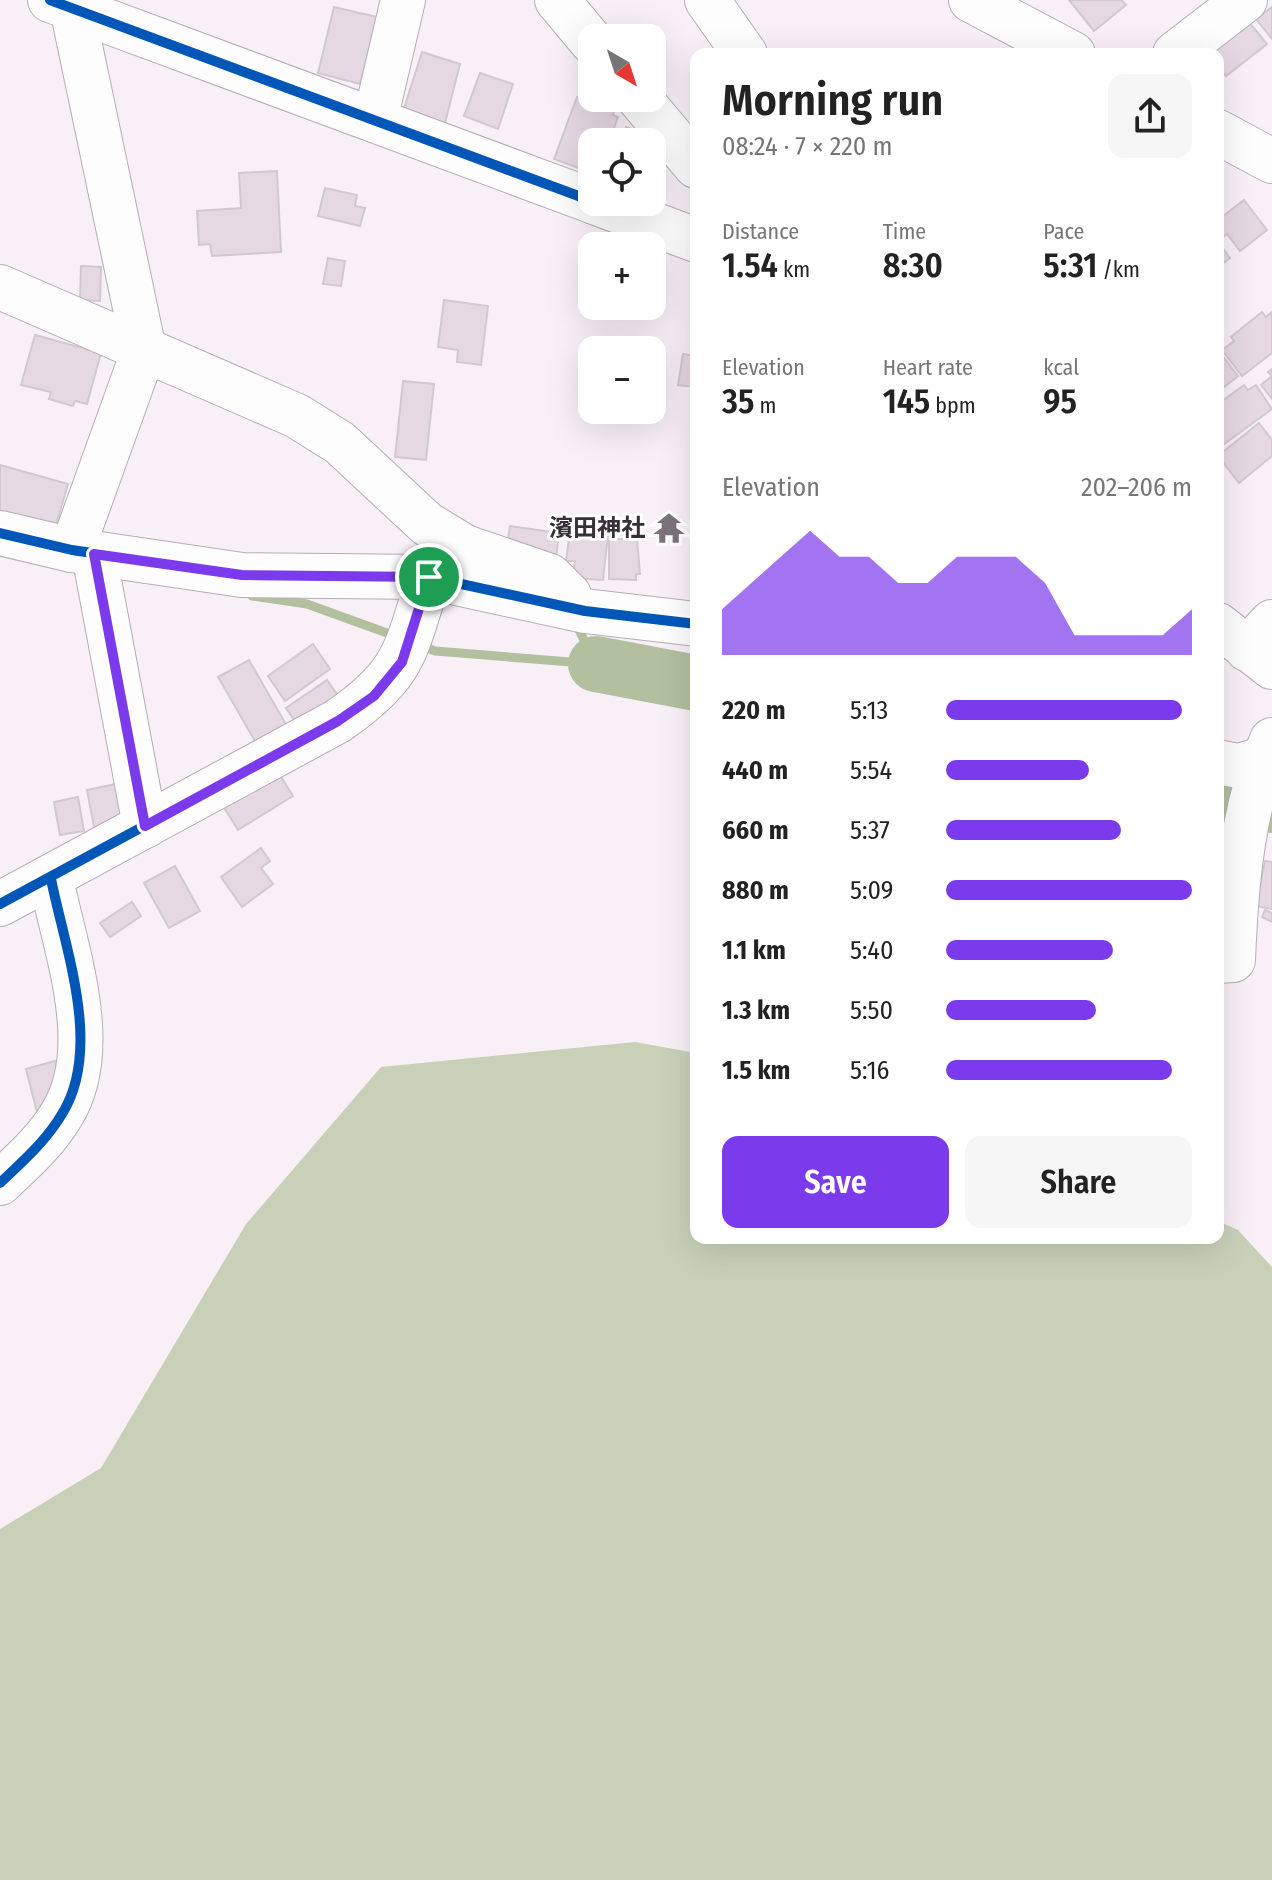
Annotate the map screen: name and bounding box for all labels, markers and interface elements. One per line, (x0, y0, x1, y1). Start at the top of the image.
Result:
north arrow (578, 24, 666, 112)
map controls (578, 24, 666, 424)
text: Morning run (722, 74, 943, 127)
button: share (1108, 74, 1192, 158)
button: locate (578, 128, 666, 216)
text: 08:24 · 7 × 220 m (722, 131, 892, 162)
text: Distance (722, 218, 799, 245)
text: Time (883, 218, 926, 245)
text: Pace (1043, 218, 1084, 245)
button: + (578, 232, 666, 320)
text: 1.54 (722, 245, 778, 286)
text: 8:30 (883, 245, 943, 286)
text: 5:31 (1043, 245, 1097, 286)
text: km (778, 256, 810, 283)
text: /km (1097, 256, 1140, 283)
button: − (578, 336, 666, 424)
text: Elevation (722, 354, 805, 381)
text: Heart rate (883, 354, 973, 381)
text: kcal (1043, 354, 1079, 381)
text: 35 (722, 381, 754, 422)
text: 145 (883, 381, 930, 422)
text: 95 (1043, 381, 1077, 422)
text: m (754, 392, 776, 419)
text: bpm (930, 392, 976, 419)
text: Elevation (722, 472, 820, 503)
text: 202–206 m (1081, 472, 1192, 503)
temple icon: 濱田神社 (652, 511, 686, 545)
place label: 濱田神社 (549, 514, 645, 542)
pin (395, 543, 463, 611)
icon: arrive (407, 555, 451, 599)
text: 220 m (722, 695, 786, 726)
text: 5:13 (850, 695, 888, 726)
text: 440 m (722, 755, 788, 786)
text: 5:54 (850, 755, 892, 786)
text: 660 m (722, 815, 789, 846)
text: 5:37 (850, 815, 890, 846)
text: 880 m (722, 875, 789, 906)
text: 5:09 (850, 875, 893, 906)
text: 1.1 km (722, 935, 786, 966)
text: 5:40 (850, 935, 893, 966)
text: 1.3 km (722, 995, 790, 1026)
text: 5:50 (850, 995, 893, 1026)
text: 1.5 km (722, 1055, 790, 1086)
text: 5:16 (850, 1055, 889, 1086)
button: Save (722, 1136, 949, 1228)
button: Share (965, 1136, 1192, 1228)

